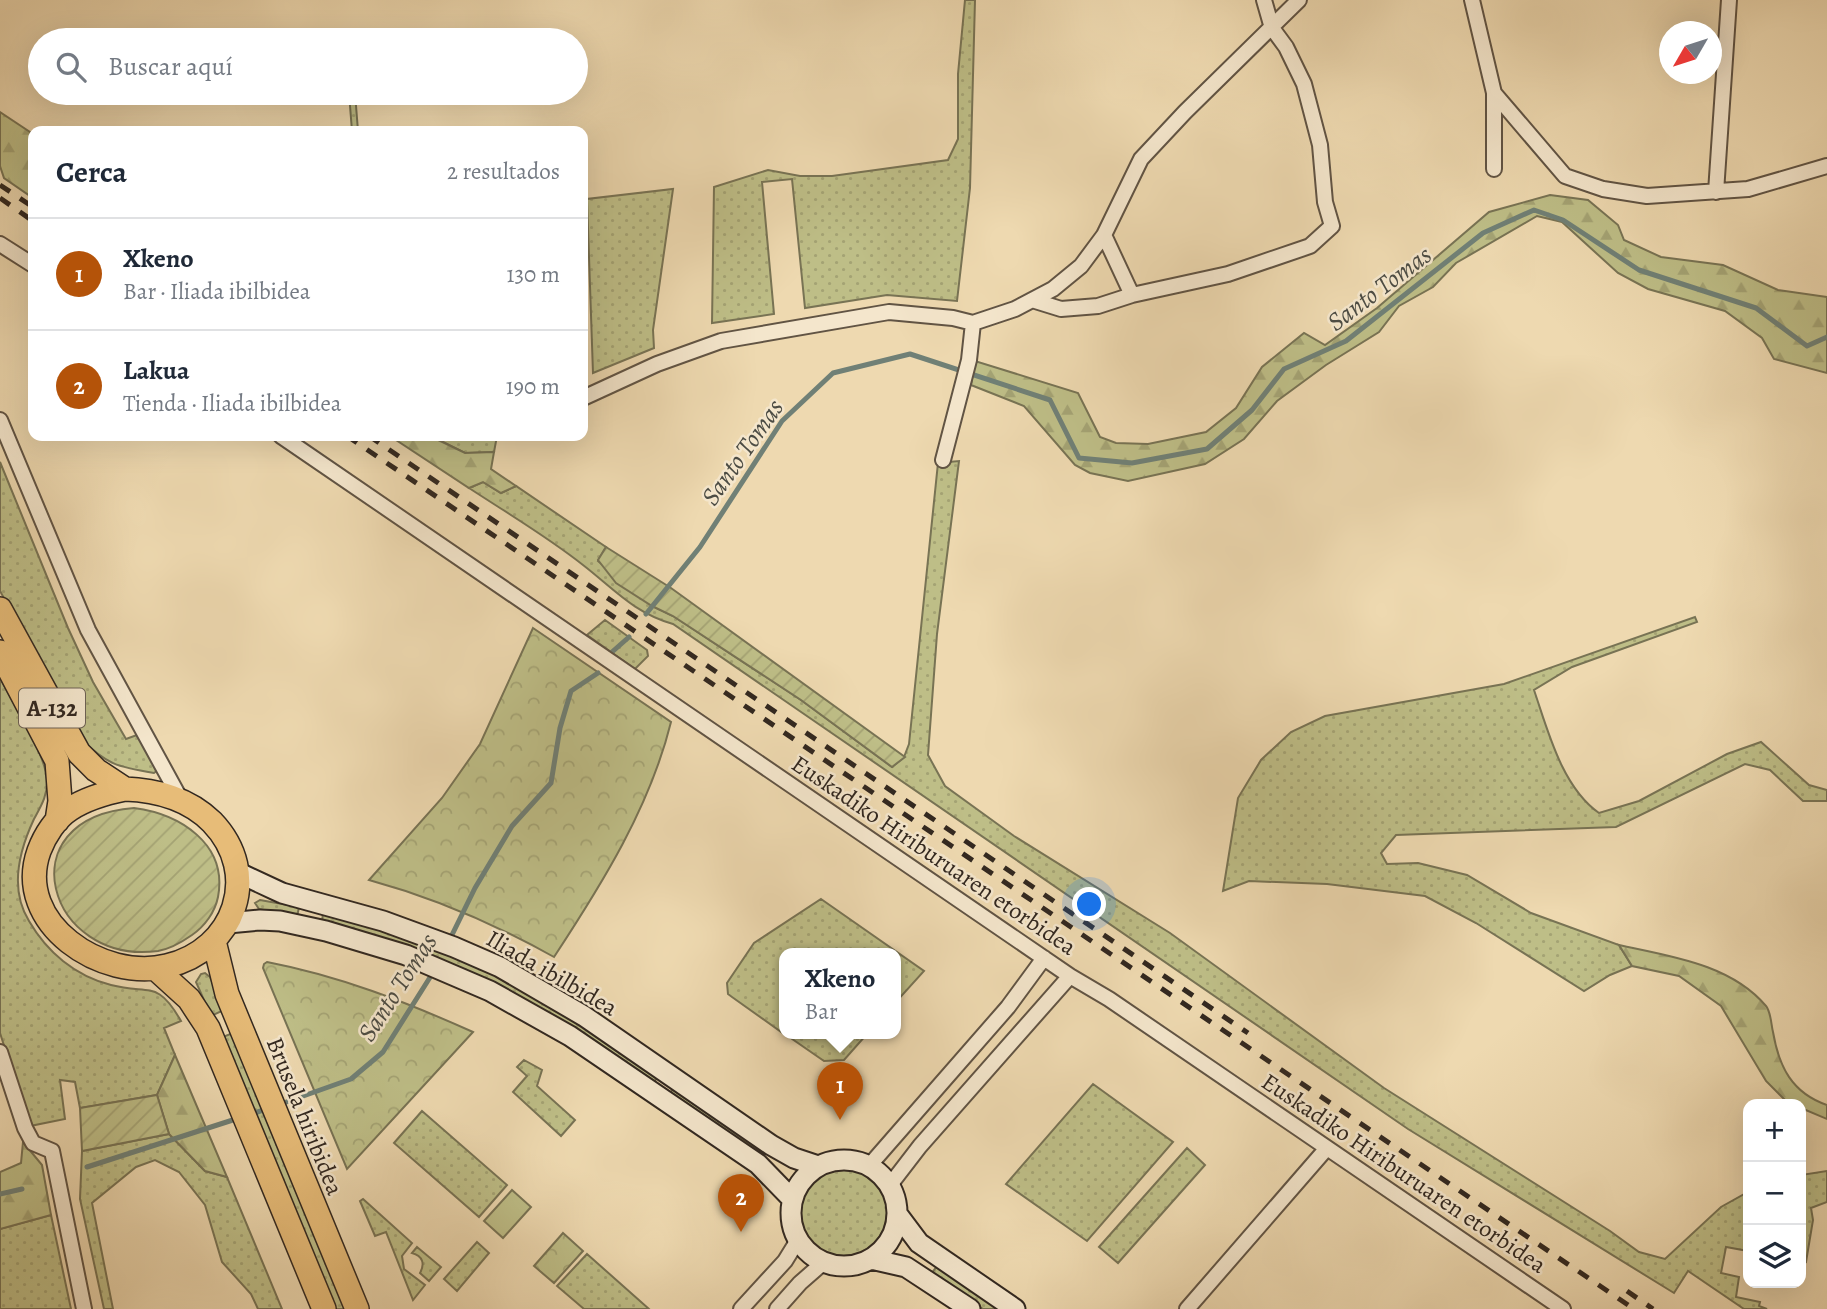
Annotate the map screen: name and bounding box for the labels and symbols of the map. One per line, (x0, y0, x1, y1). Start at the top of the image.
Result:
north arrow (1659, 21, 1722, 84)
water label: Santo Tomas (1320, 238, 1439, 339)
water label: Santo Tomas (693, 392, 792, 512)
road number: A-132 (19, 688, 85, 728)
street label: Euskadiko Hiriburuaren etorbidea (785, 747, 1083, 963)
your location (1072, 887, 1106, 921)
street label: Iliada ibilbidea (480, 922, 624, 1024)
water label: Santo Tomas (349, 926, 445, 1048)
street label: Brusela hiribidea (259, 1032, 352, 1201)
pin: 1 (817, 1062, 863, 1120)
street label: Euskadiko Hiriburuaren etorbidea (1255, 1065, 1553, 1281)
pin: 2 (718, 1174, 764, 1232)

